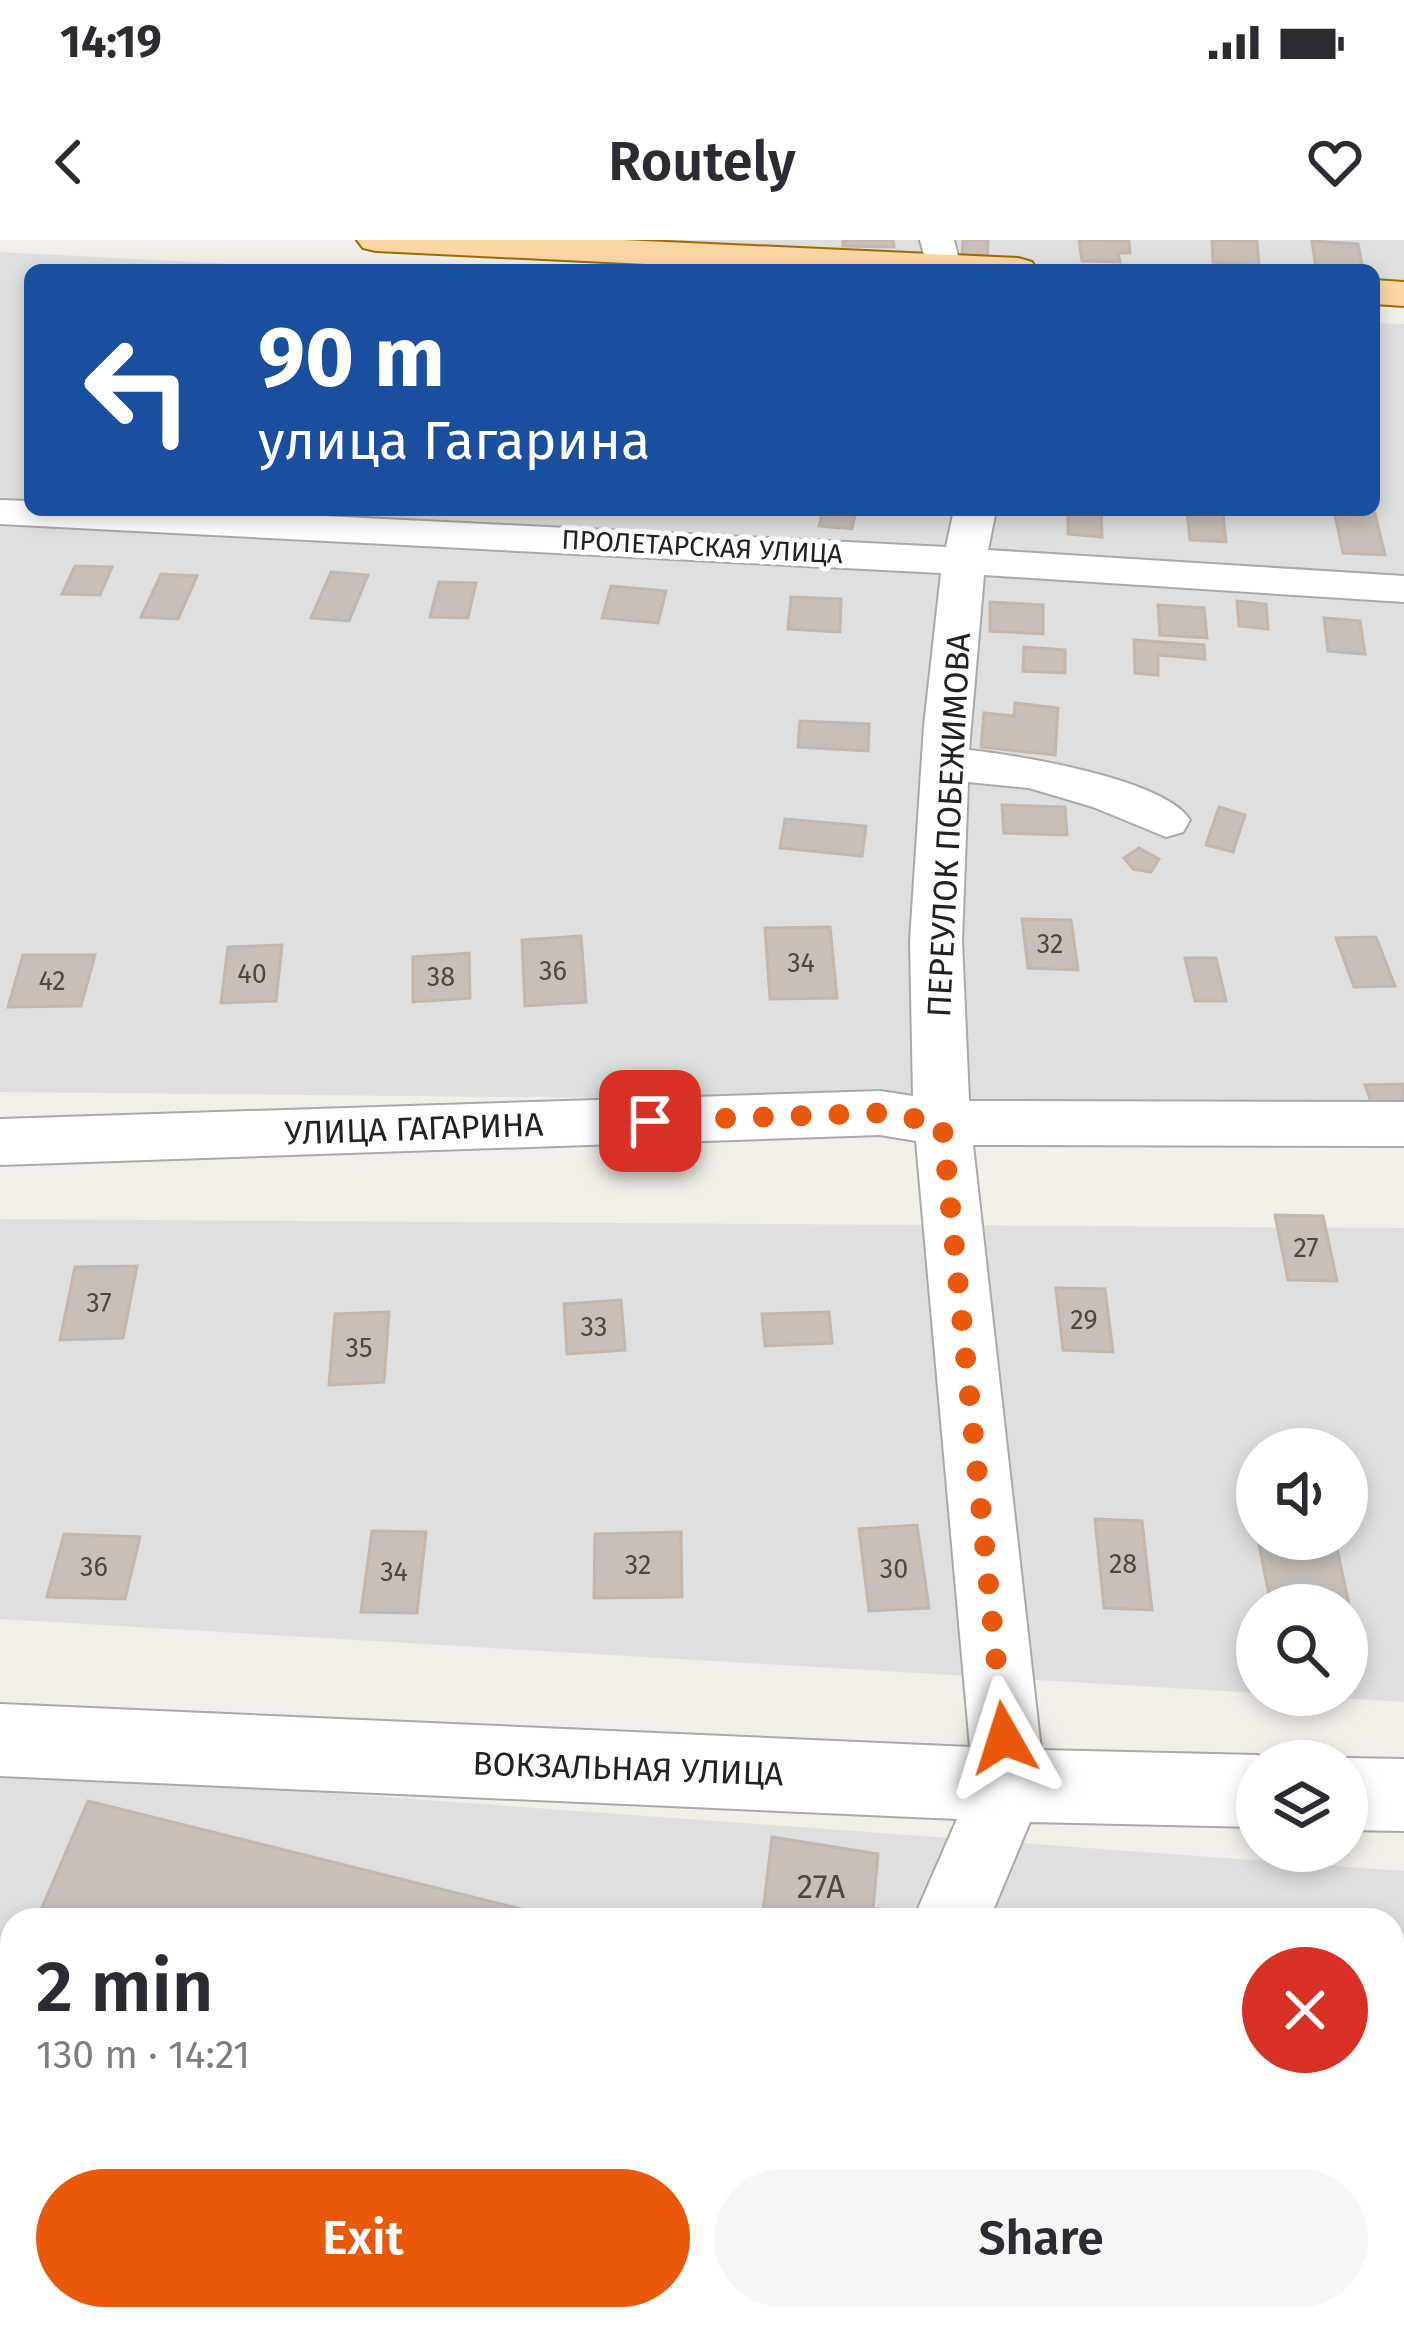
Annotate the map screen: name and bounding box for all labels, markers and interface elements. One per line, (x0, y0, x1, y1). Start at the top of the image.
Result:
text: 14:19 (60, 15, 162, 69)
icon: back (36, 129, 102, 195)
icon: heart (1302, 129, 1368, 195)
text: Routely (608, 130, 796, 194)
text: 90 m (258, 307, 445, 408)
icon: left (60, 312, 216, 468)
text: улица Гагарина (258, 409, 650, 473)
street label: ПРОЛЕТАРСКАЯ УЛИЦА (561, 524, 844, 570)
street label: ПЕРЕУЛОК ПОБЕЖИМОВА (919, 632, 979, 1018)
house number: 32 (1037, 928, 1063, 960)
house number: 34 (787, 947, 815, 979)
house number: 36 (539, 955, 567, 987)
house number: 40 (237, 958, 267, 990)
house number: 38 (427, 961, 455, 993)
house number: 42 (38, 965, 66, 997)
pin (599, 1070, 701, 1172)
icon: arrive (617, 1088, 683, 1154)
street label: УЛИЦА ГАГАРИНА (284, 1104, 544, 1154)
house number: 27 (1293, 1232, 1319, 1264)
house number: 37 (86, 1287, 112, 1319)
house number: 29 (1070, 1304, 1098, 1336)
house number: 33 (581, 1311, 607, 1343)
house number: 35 (346, 1332, 373, 1364)
map controls (1236, 1428, 1368, 1872)
button: sound (1236, 1428, 1368, 1560)
house number: 28 (1109, 1548, 1137, 1580)
house number: 32 (625, 1549, 651, 1581)
house number: 36 (80, 1551, 108, 1583)
house number: 30 (880, 1553, 908, 1585)
house number: 34 (380, 1556, 408, 1588)
button: search (1236, 1584, 1368, 1716)
position arrow (941, 1675, 1067, 1801)
button: layers (1236, 1740, 1368, 1872)
street label: ВОКЗАЛЬНАЯ УЛИЦА (472, 1744, 784, 1794)
house number: 27А (797, 1867, 845, 1907)
text: 2 min (36, 1944, 213, 2030)
button: close (1242, 1947, 1368, 2073)
text: 130 m · 14:21 (36, 2032, 250, 2078)
button: Exit (36, 2169, 690, 2307)
button: Share (714, 2169, 1368, 2307)

